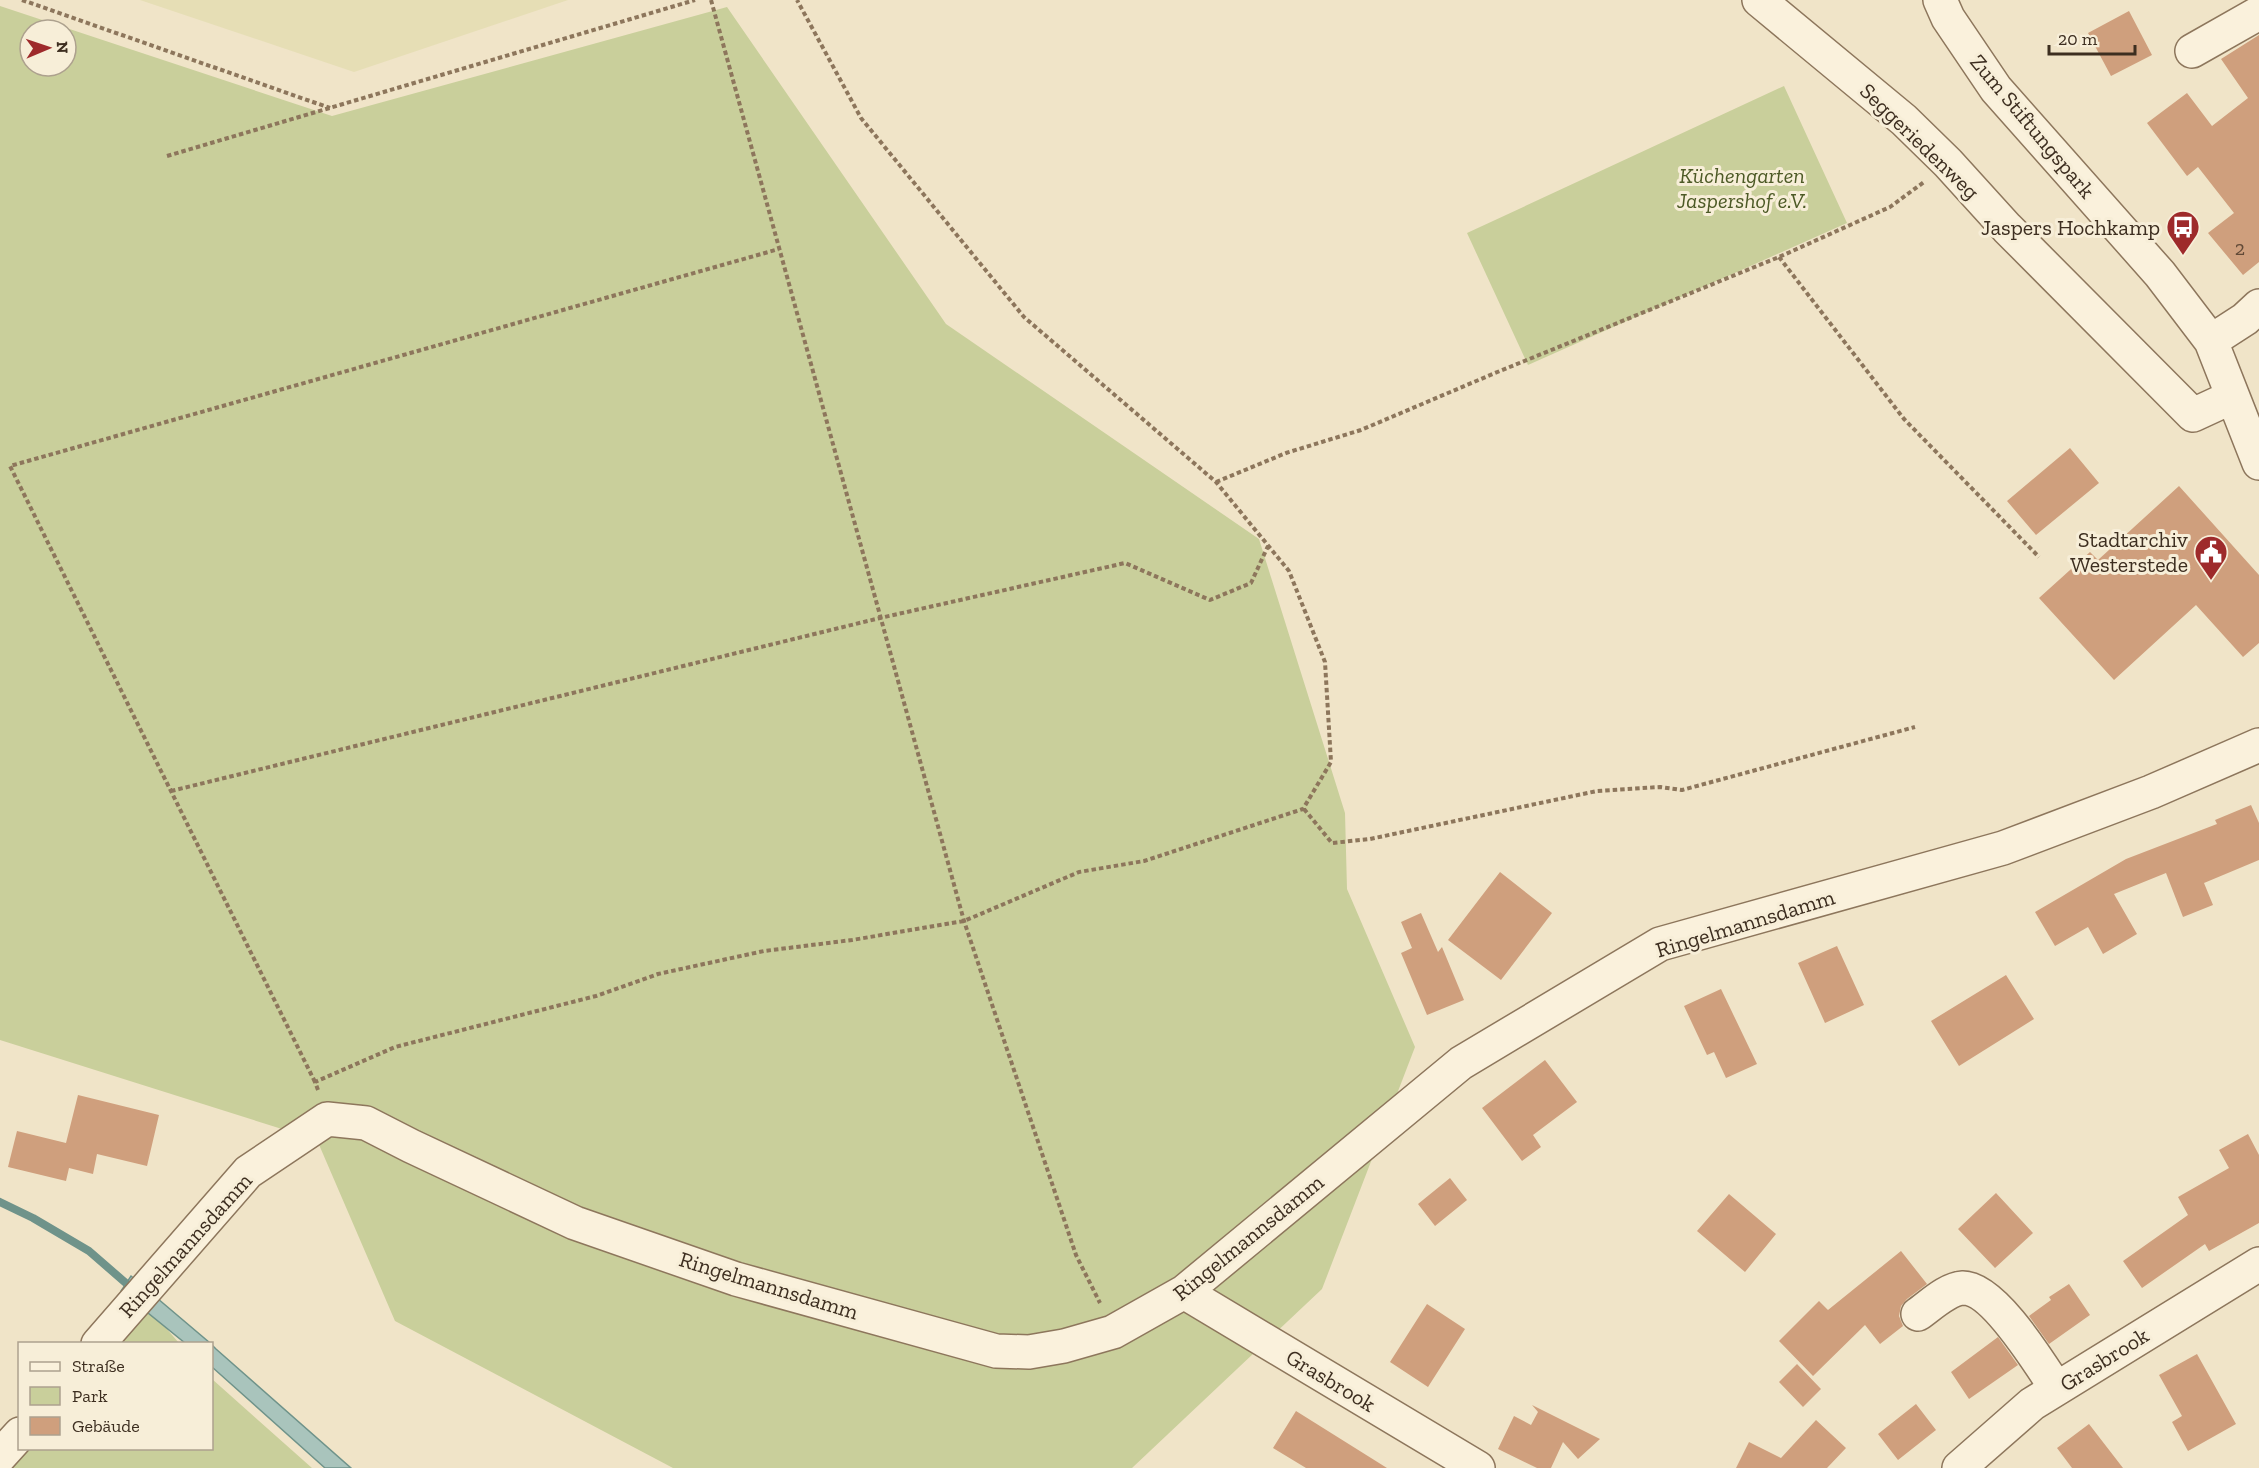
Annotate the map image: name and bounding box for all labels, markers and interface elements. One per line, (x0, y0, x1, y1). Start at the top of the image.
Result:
north arrow (18, 18, 78, 78)
scale bar (2049, 18, 2134, 56)
text: 20 m (2058, 28, 2098, 50)
text: N (53, 41, 72, 54)
street label: Zum Stiftungspark (1964, 49, 2101, 204)
street label: Seggeriedenweg (1854, 78, 1985, 205)
park label: Küchengarten Jaspershof e.V. (1676, 162, 1807, 214)
bus stop icon: Jaspers Hochkamp (2165, 209, 2201, 256)
place label: Jaspers Hochkamp (1981, 214, 2160, 241)
house number: 2 (2235, 236, 2245, 260)
place label: Stadtarchiv Westerstede (2070, 526, 2188, 578)
public building icon: Stadtarchiv Westerstede (2193, 534, 2229, 581)
street label: Ringelmannsdamm (1652, 883, 1838, 964)
street label: Ringelmannsdamm (113, 1167, 258, 1323)
street label: Ringelmannsdamm (1168, 1168, 1329, 1306)
street label: Ringelmannsdamm (676, 1245, 862, 1326)
street label: Grasbrook (2055, 1321, 2154, 1397)
legend (18, 1342, 213, 1450)
street label: Grasbrook (1281, 1343, 1381, 1418)
text: Straße (72, 1355, 125, 1377)
text: Park (72, 1385, 108, 1407)
text: Gebäude (72, 1415, 140, 1437)

